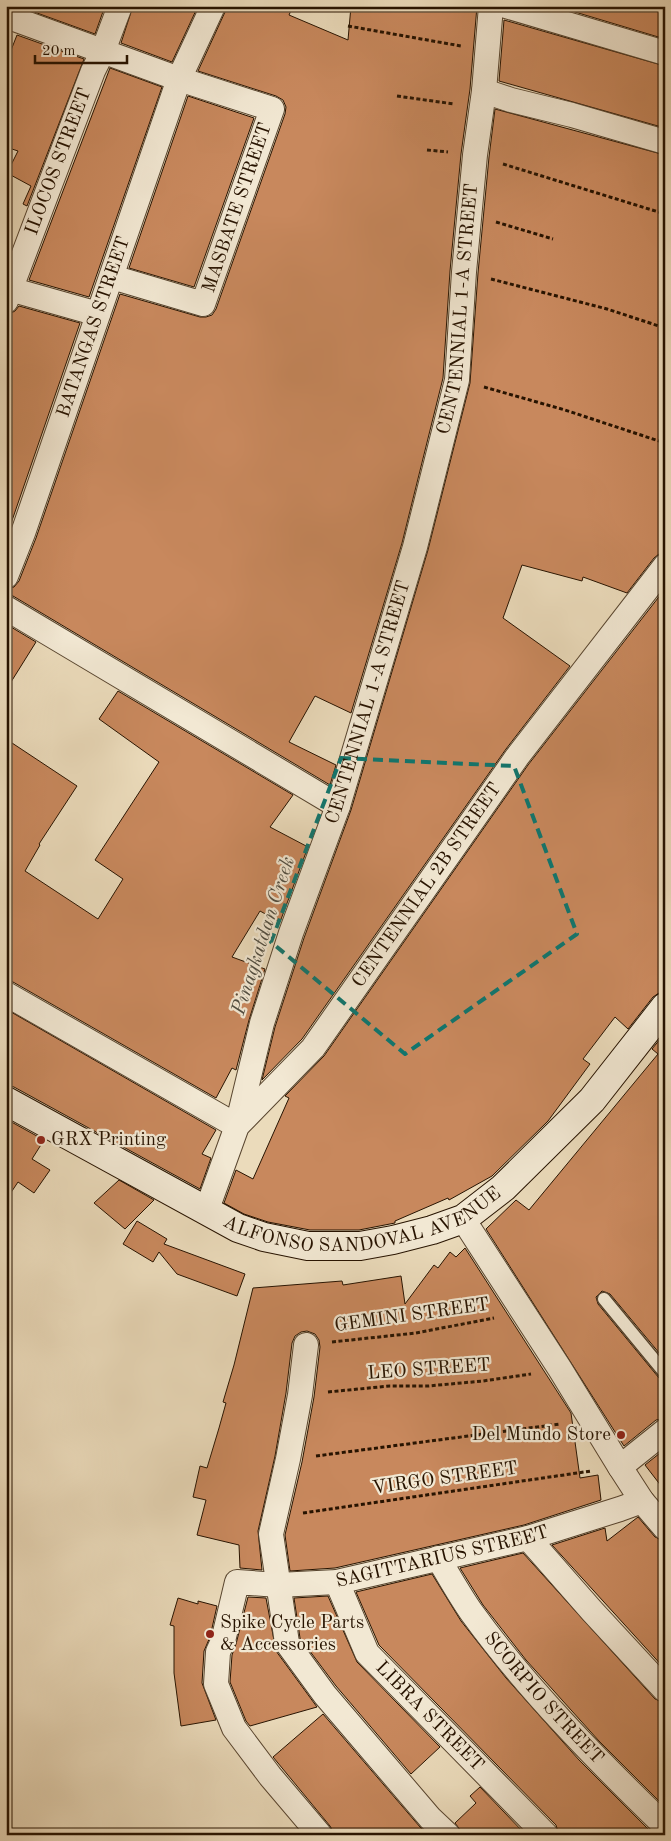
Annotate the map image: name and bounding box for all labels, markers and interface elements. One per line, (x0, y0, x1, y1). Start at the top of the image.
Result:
scale bar (35, 32, 128, 64)
text: 20 m (42, 44, 76, 59)
street label: ILOCOS STREET (22, 86, 95, 238)
street label: MASBATE STREET (200, 121, 276, 295)
street label: CENTENNIAL 1-A STREET (434, 183, 482, 437)
street label: BATANGAS STREET (54, 234, 134, 420)
street label: CENTENNIAL 1-A STREET (323, 578, 414, 827)
street label: CENTENNIAL 2B STREET (349, 780, 505, 991)
water label: Pinagkatdan Creek (229, 854, 299, 1019)
place label: GRX Printing (51, 1131, 167, 1150)
marker: GRX Printing (35, 1134, 47, 1146)
street label: ALFONSO SANDOVAL AVENUE (220, 1184, 505, 1256)
street label: GEMINI STREET (333, 1296, 491, 1336)
street label: LEO STREET (367, 1356, 491, 1384)
place label: Del Mundo Store (472, 1426, 611, 1445)
marker: Del Mundo Store (615, 1429, 627, 1441)
street label: VIRGO STREET (371, 1459, 519, 1499)
street label: SAGITTARIUS STREET (334, 1523, 551, 1591)
place label: Spike Cycle Parts & Accessories (220, 1614, 364, 1655)
marker: Spike Cycle Parts & Accessories (204, 1628, 216, 1640)
street label: SCORPIO STREET (480, 1629, 607, 1768)
street label: LIBRA STREET (372, 1658, 487, 1775)

